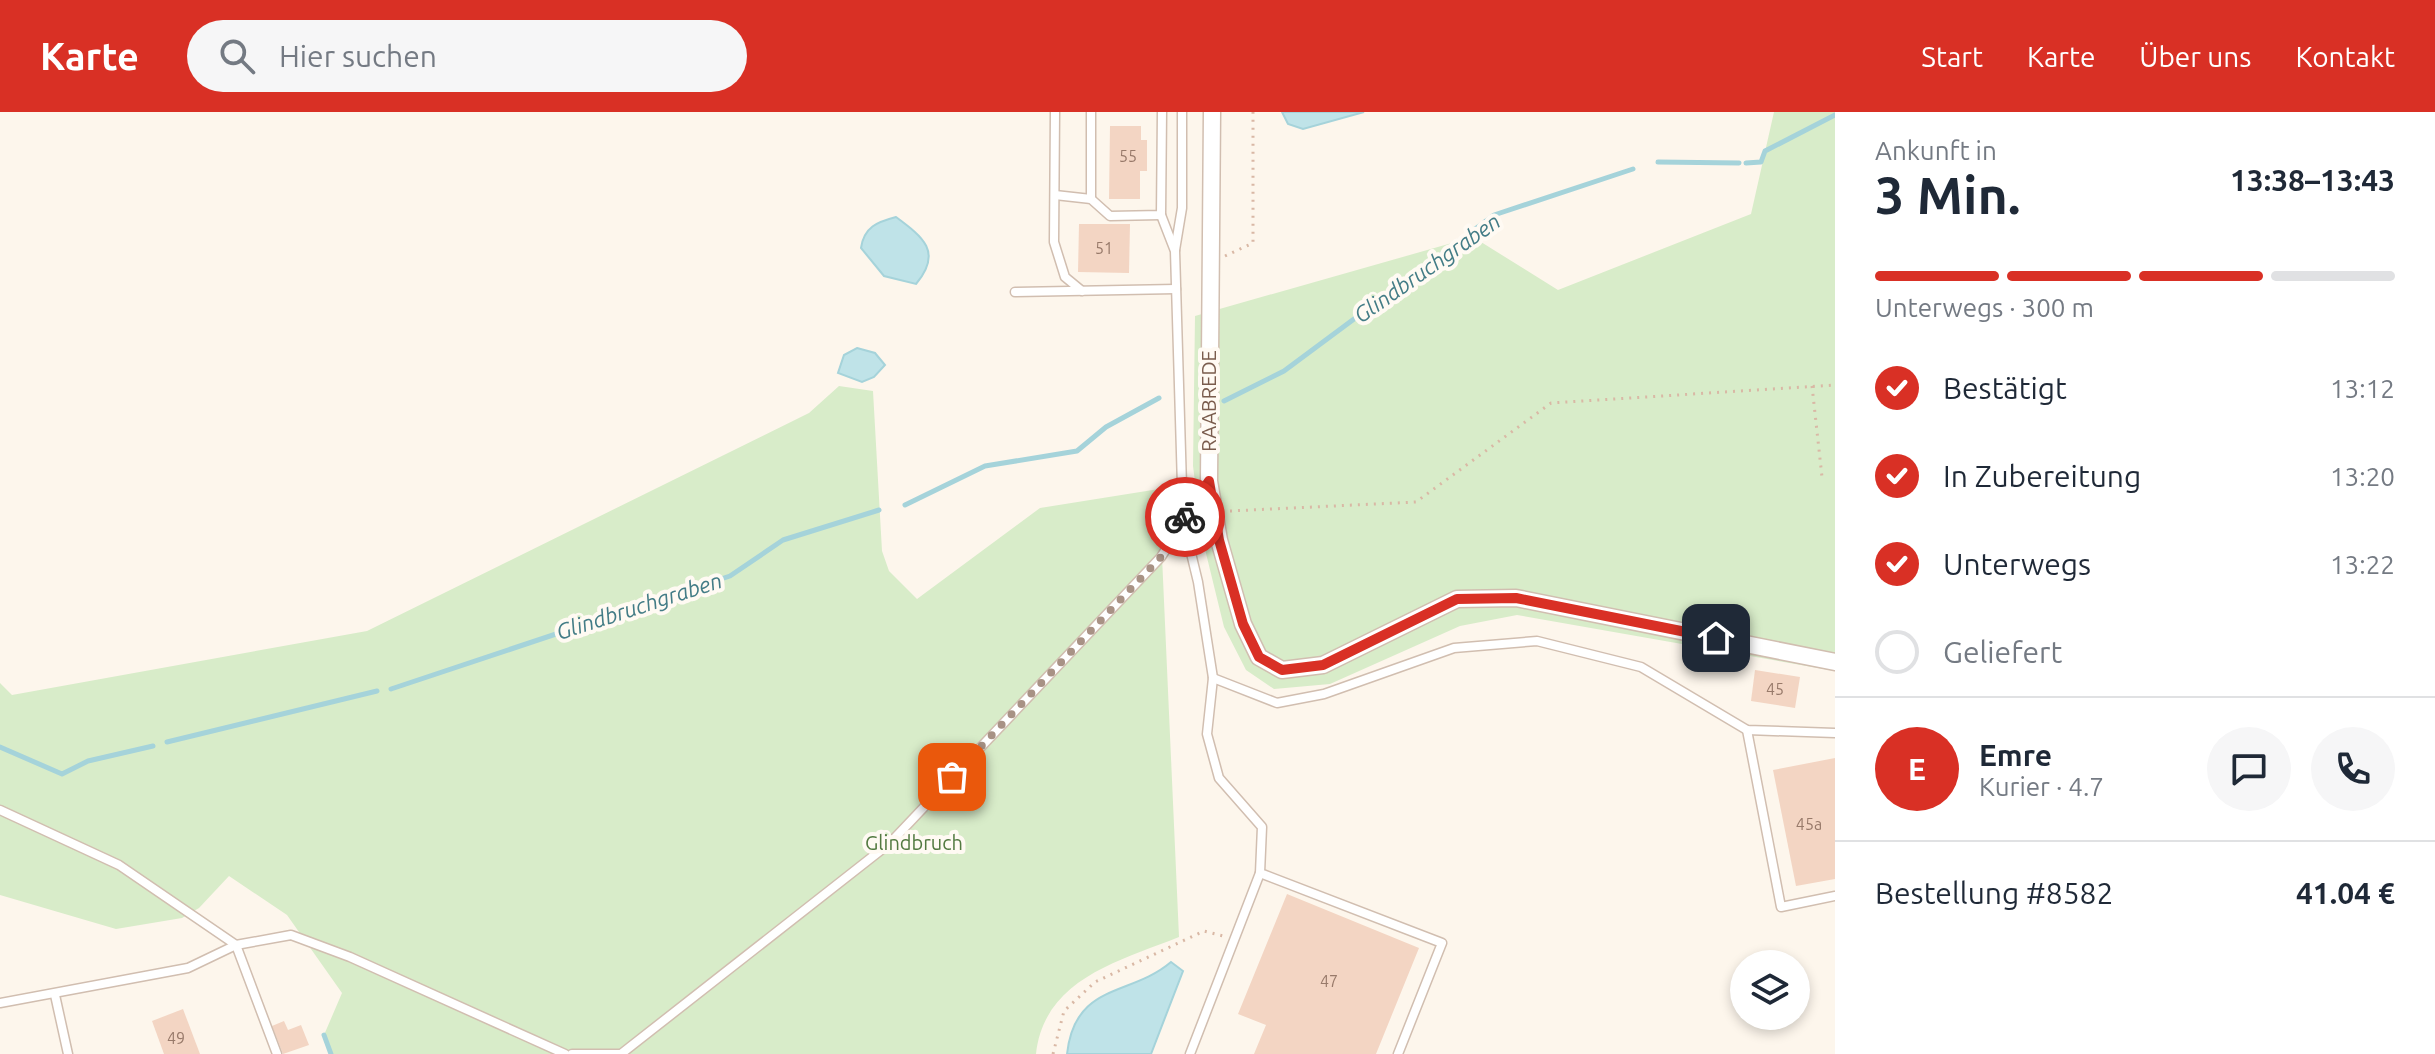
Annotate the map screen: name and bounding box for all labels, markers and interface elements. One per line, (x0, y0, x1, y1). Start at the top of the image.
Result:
search box (187, 20, 747, 92)
icon: search (215, 34, 259, 78)
text: Karte (40, 35, 139, 77)
text: Hier suchen (279, 39, 437, 73)
text: Start (1921, 41, 1983, 72)
text: Karte (2027, 41, 2095, 72)
text: Über uns (2139, 41, 2251, 72)
text: Kontakt (2295, 41, 2395, 72)
text: Ankunft in (1875, 136, 1997, 165)
house number: 55 (1119, 147, 1137, 165)
text: 13:38–13:43 (2230, 163, 2395, 197)
text: 3 Min. (1875, 166, 2021, 224)
water label: Glindbruchgraben (1349, 208, 1505, 327)
house number: 51 (1095, 239, 1113, 257)
text: Unterwegs · 300 m (1875, 293, 2094, 322)
street label: RAABREDE (1197, 350, 1220, 452)
icon: check (1875, 366, 1919, 410)
text: Bestätigt (1943, 371, 2067, 405)
text: 13:12 (2330, 374, 2395, 403)
icon: check (1875, 454, 1919, 498)
text: In Zubereitung (1943, 459, 2141, 493)
text: 13:20 (2330, 462, 2395, 491)
courier (1145, 477, 1225, 557)
icon: bike (1163, 495, 1207, 539)
icon: check (1875, 542, 1919, 586)
text: Unterwegs (1943, 547, 2091, 581)
text: 13:22 (2330, 550, 2395, 579)
water label: Glindbruchgraben (553, 567, 725, 644)
pin (1682, 604, 1750, 672)
icon: home (1694, 616, 1738, 660)
text: Geliefert (1943, 635, 2062, 669)
house number: 45 (1766, 680, 1784, 698)
button: chat (2207, 727, 2291, 811)
button: phone (2311, 727, 2395, 811)
text: Emre (1979, 738, 2052, 772)
pin (918, 743, 986, 811)
text: E (1908, 752, 1926, 786)
icon: bag (930, 755, 974, 799)
text: Kurier · 4.7 (1979, 772, 2104, 801)
house number: 45a (1796, 815, 1822, 833)
park label: Glindbruch (865, 831, 963, 854)
text: Bestellung #8582 (1875, 876, 2113, 910)
text: 41.04 € (2296, 876, 2395, 910)
map controls (1730, 950, 1810, 1030)
button: layers (1730, 950, 1810, 1030)
house number: 47 (1320, 972, 1338, 990)
house number: 49 (167, 1029, 185, 1047)

